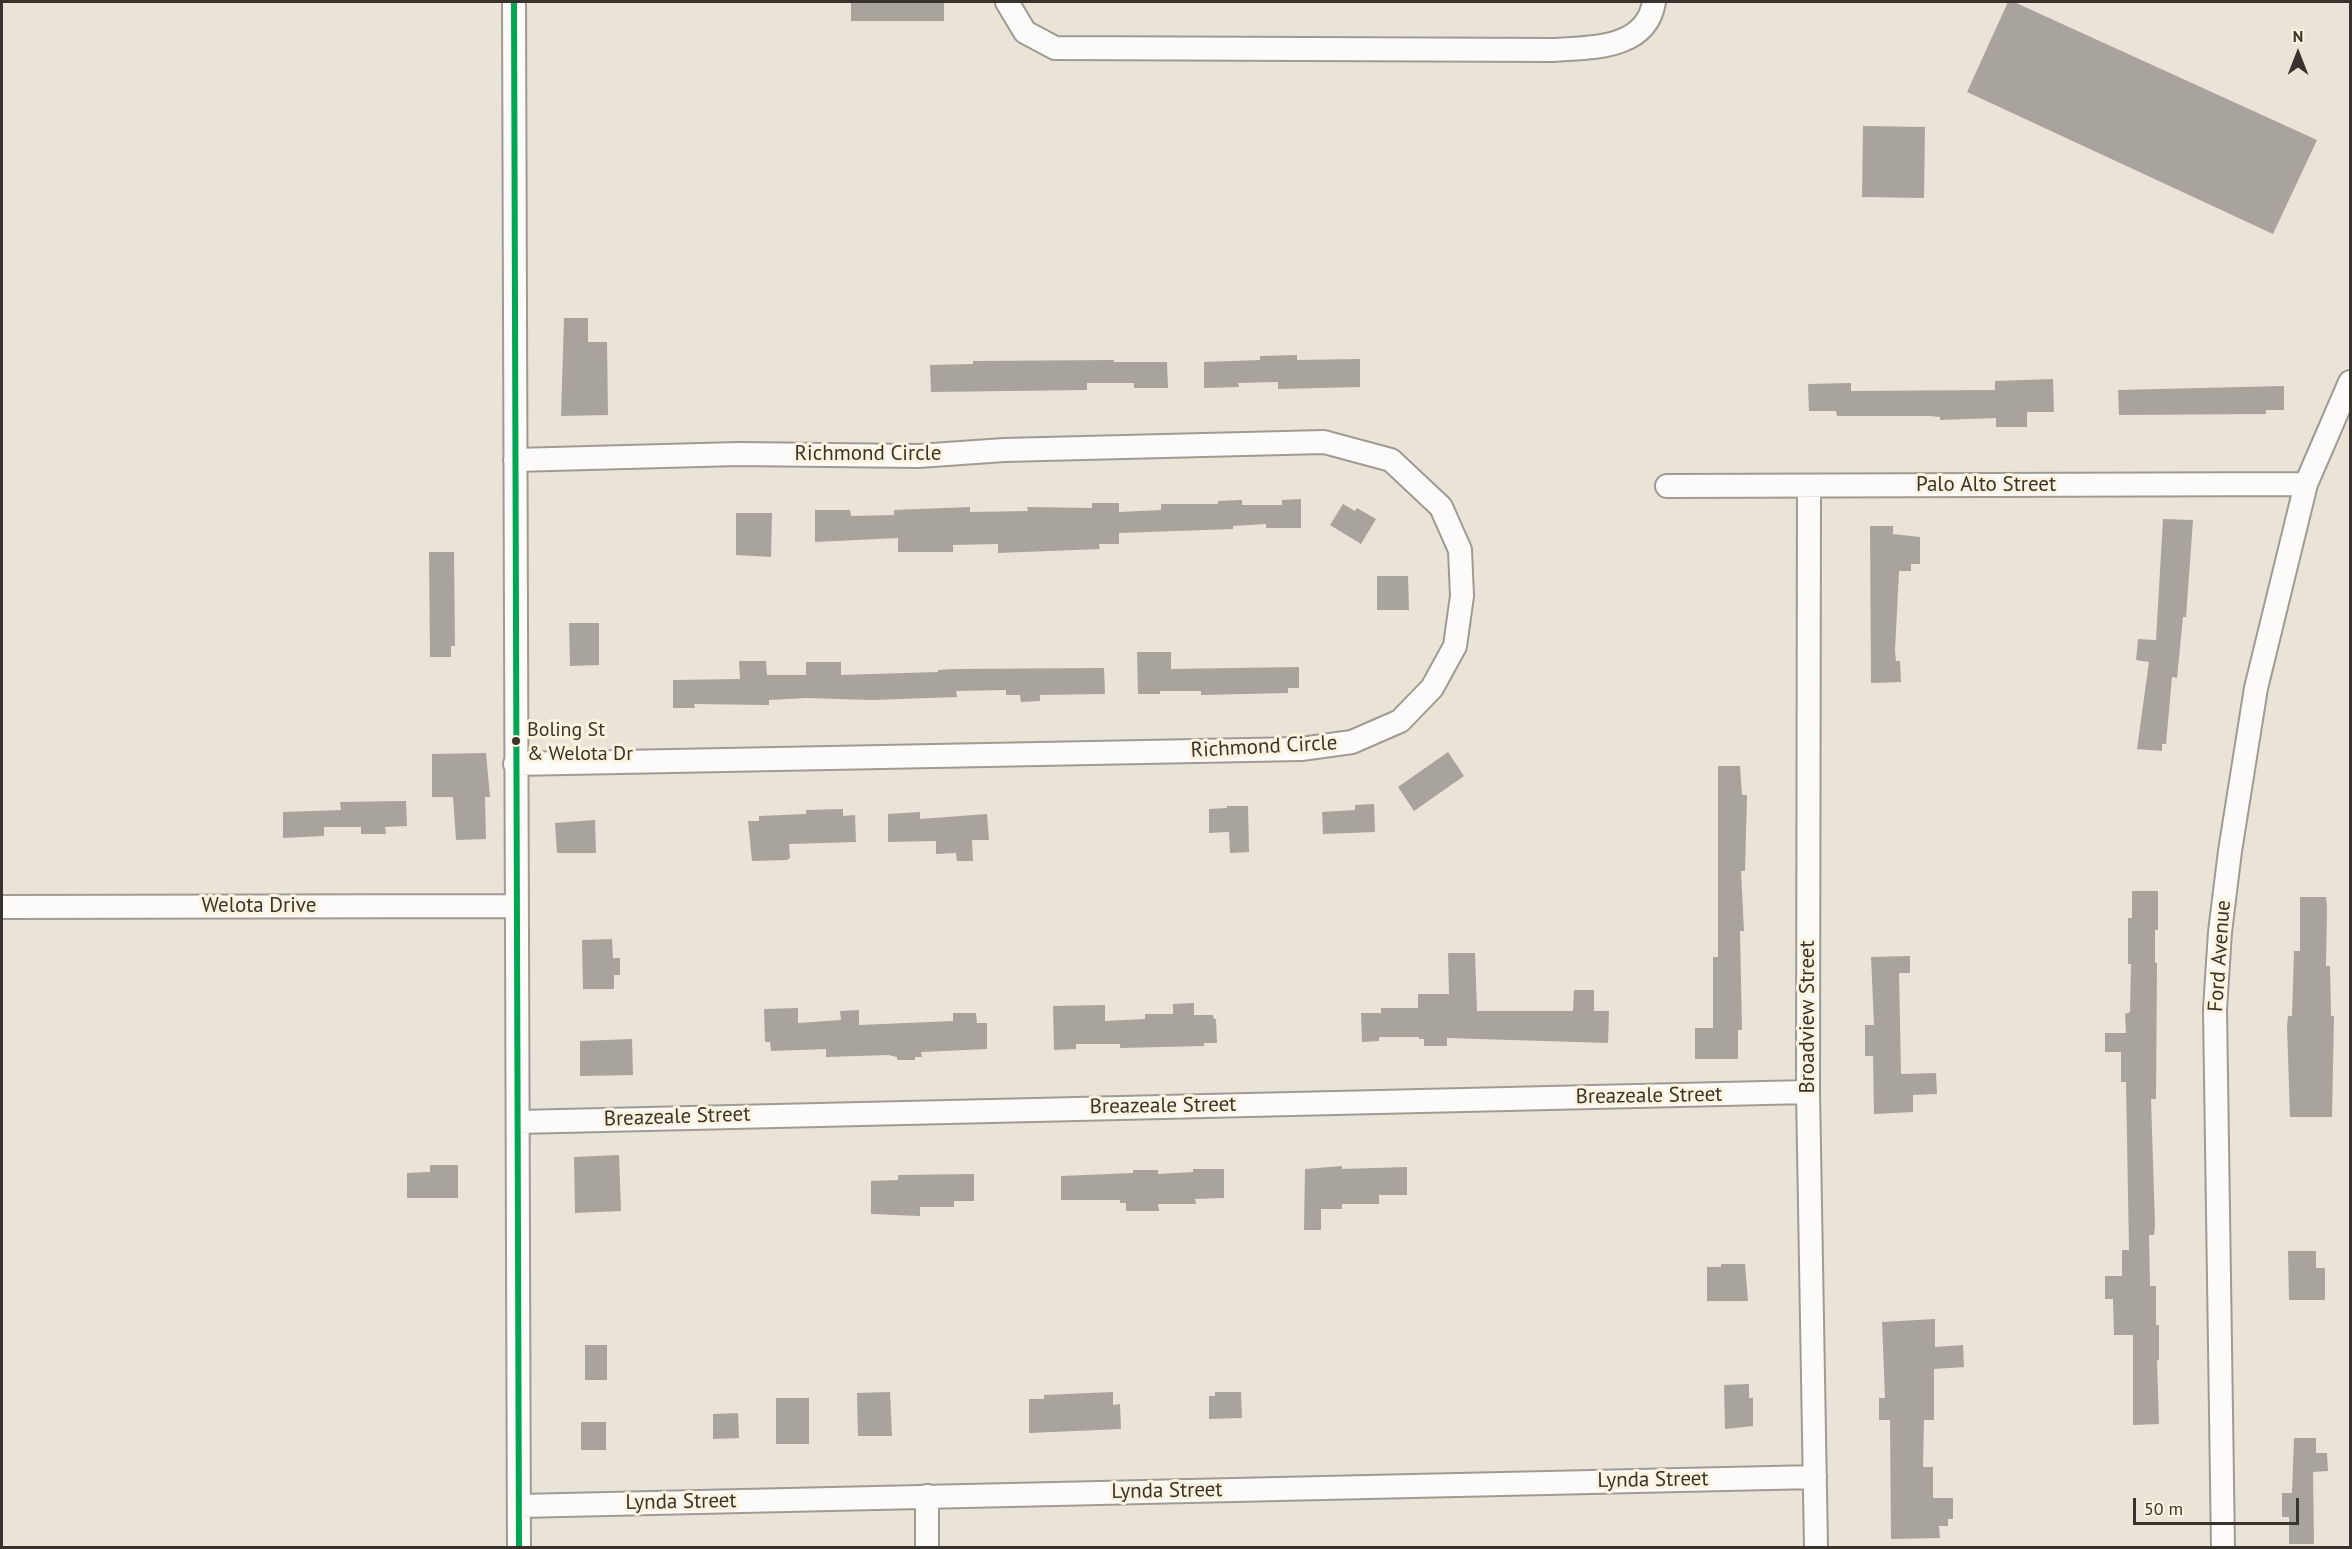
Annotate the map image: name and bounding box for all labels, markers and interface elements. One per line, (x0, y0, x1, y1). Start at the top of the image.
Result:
north arrow (2268, 24, 2328, 84)
text: N (2293, 26, 2303, 46)
street label: Richmond Circle (795, 441, 941, 467)
street label: Palo Alto Street (1916, 472, 2056, 498)
place label: Boling St & Welota Dr (527, 718, 633, 765)
street label: Richmond Circle (1190, 731, 1338, 763)
marker: Boling St & Welota Dr (510, 735, 522, 747)
street label: Welota Drive (202, 893, 316, 919)
street label: Ford Avenue (2204, 899, 2236, 1013)
street label: Broadview Street (1795, 940, 1821, 1094)
street label: Breazeale Street (1575, 1082, 1723, 1110)
street label: Breazeale Street (1089, 1092, 1237, 1120)
street label: Breazeale Street (603, 1102, 751, 1132)
street label: Lynda Street (1597, 1466, 1709, 1494)
street label: Lynda Street (1111, 1477, 1223, 1505)
scale bar (2136, 1486, 2302, 1524)
street label: Lynda Street (625, 1488, 737, 1516)
text: 50 m (2144, 1497, 2183, 1520)

